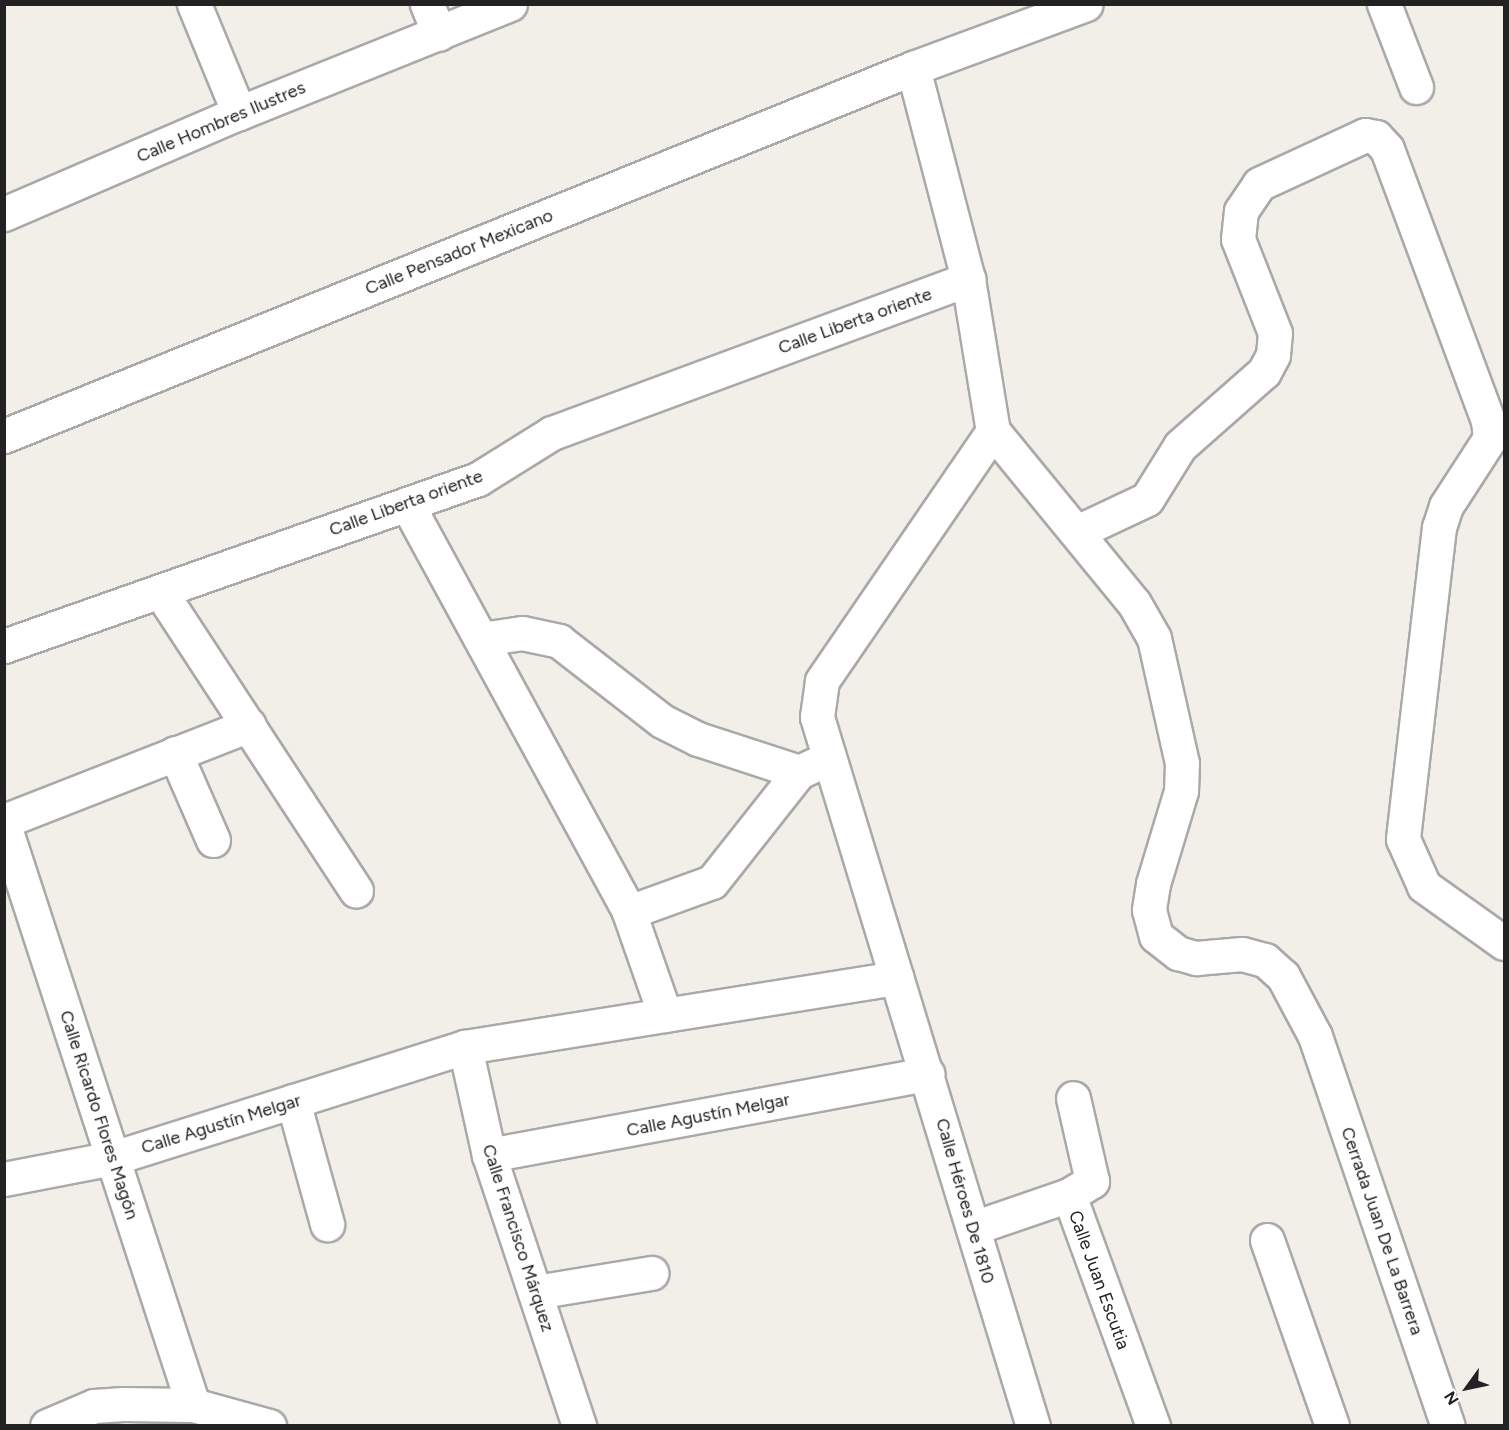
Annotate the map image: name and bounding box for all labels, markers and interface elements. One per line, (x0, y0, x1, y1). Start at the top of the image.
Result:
street label: Calle Hombres Ilustres (133, 77, 309, 167)
street label: Calle Pensador Mexicano (362, 204, 556, 300)
street label: Calle Liberta oriente (775, 283, 935, 359)
street label: Calle Liberta oriente (326, 465, 486, 541)
street label: Calle Ricardo Flores Magón (55, 1008, 143, 1222)
street label: Calle Agustín Melgar (139, 1089, 303, 1159)
street label: Calle Agustín Melgar (625, 1089, 791, 1141)
street label: Calle Héroes De 1810 (931, 1116, 999, 1286)
street label: Cerrada Juan De La Barrera (1336, 1124, 1428, 1338)
street label: Calle Francisco Márquez (477, 1142, 559, 1334)
street label: Calle Juan Escutia (1064, 1208, 1134, 1352)
north arrow (1437, 1358, 1497, 1418)
text: N (1440, 1388, 1463, 1408)

